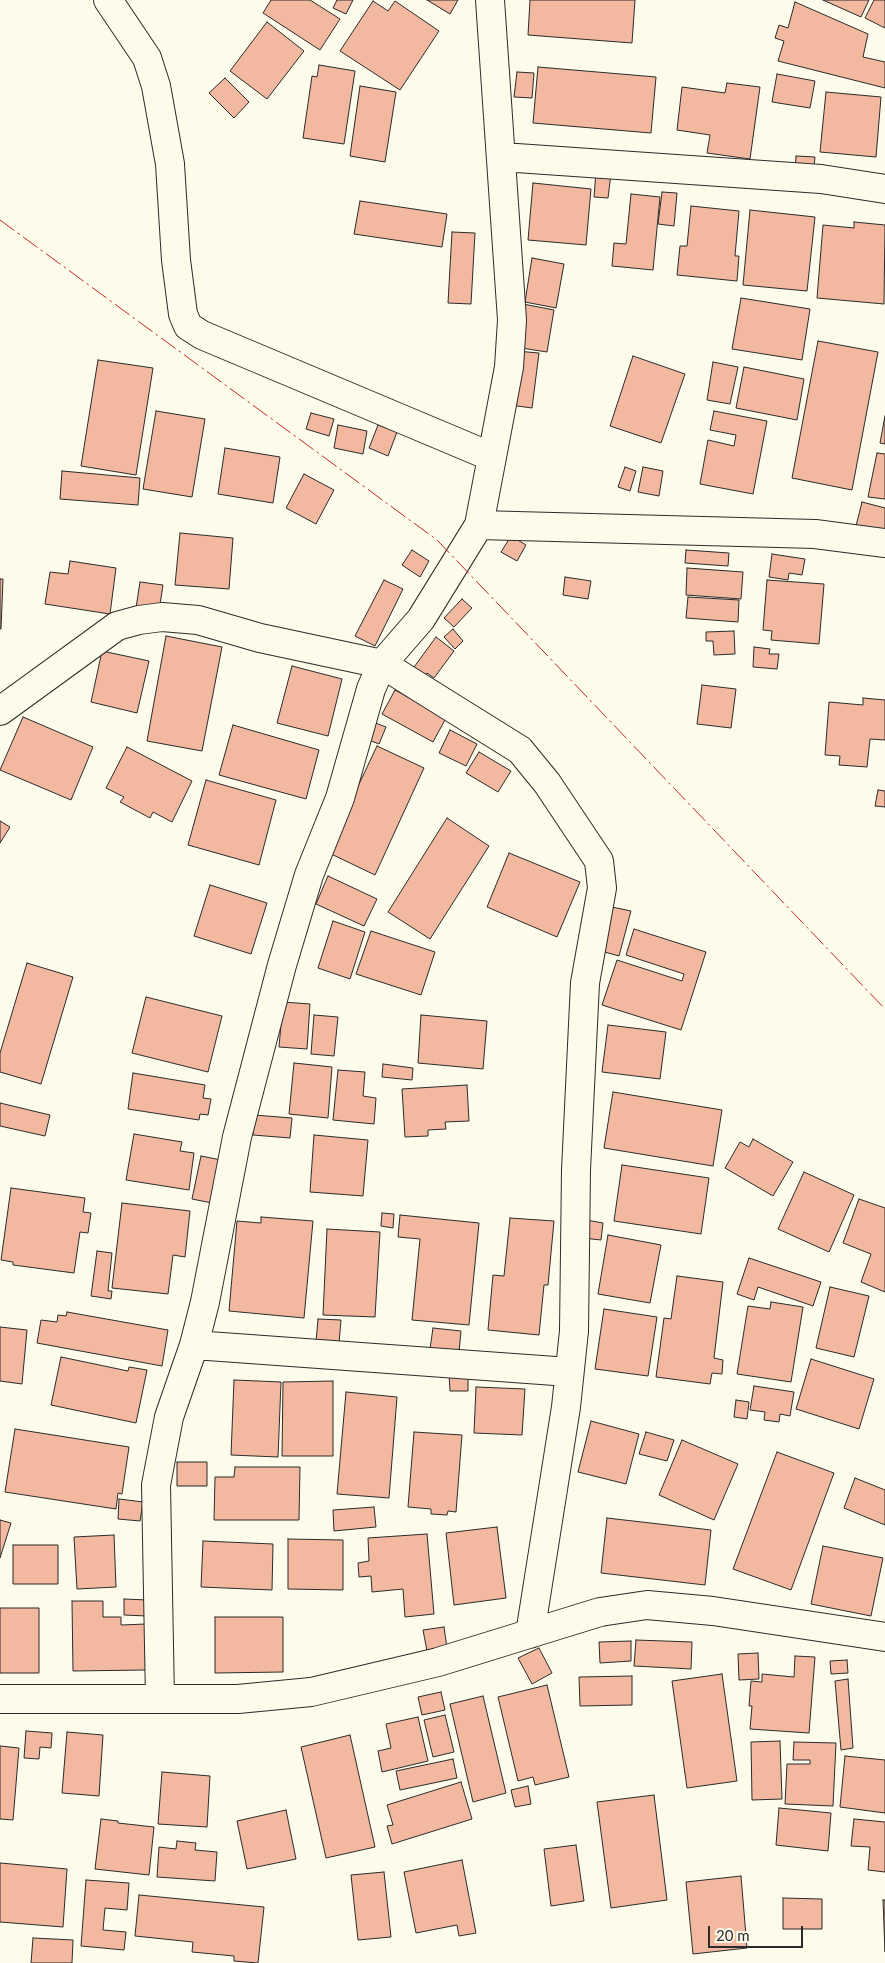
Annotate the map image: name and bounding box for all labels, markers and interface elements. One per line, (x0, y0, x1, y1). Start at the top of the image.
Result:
scale bar (710, 1916, 805, 1948)
text: 20 m (716, 1926, 750, 1944)

